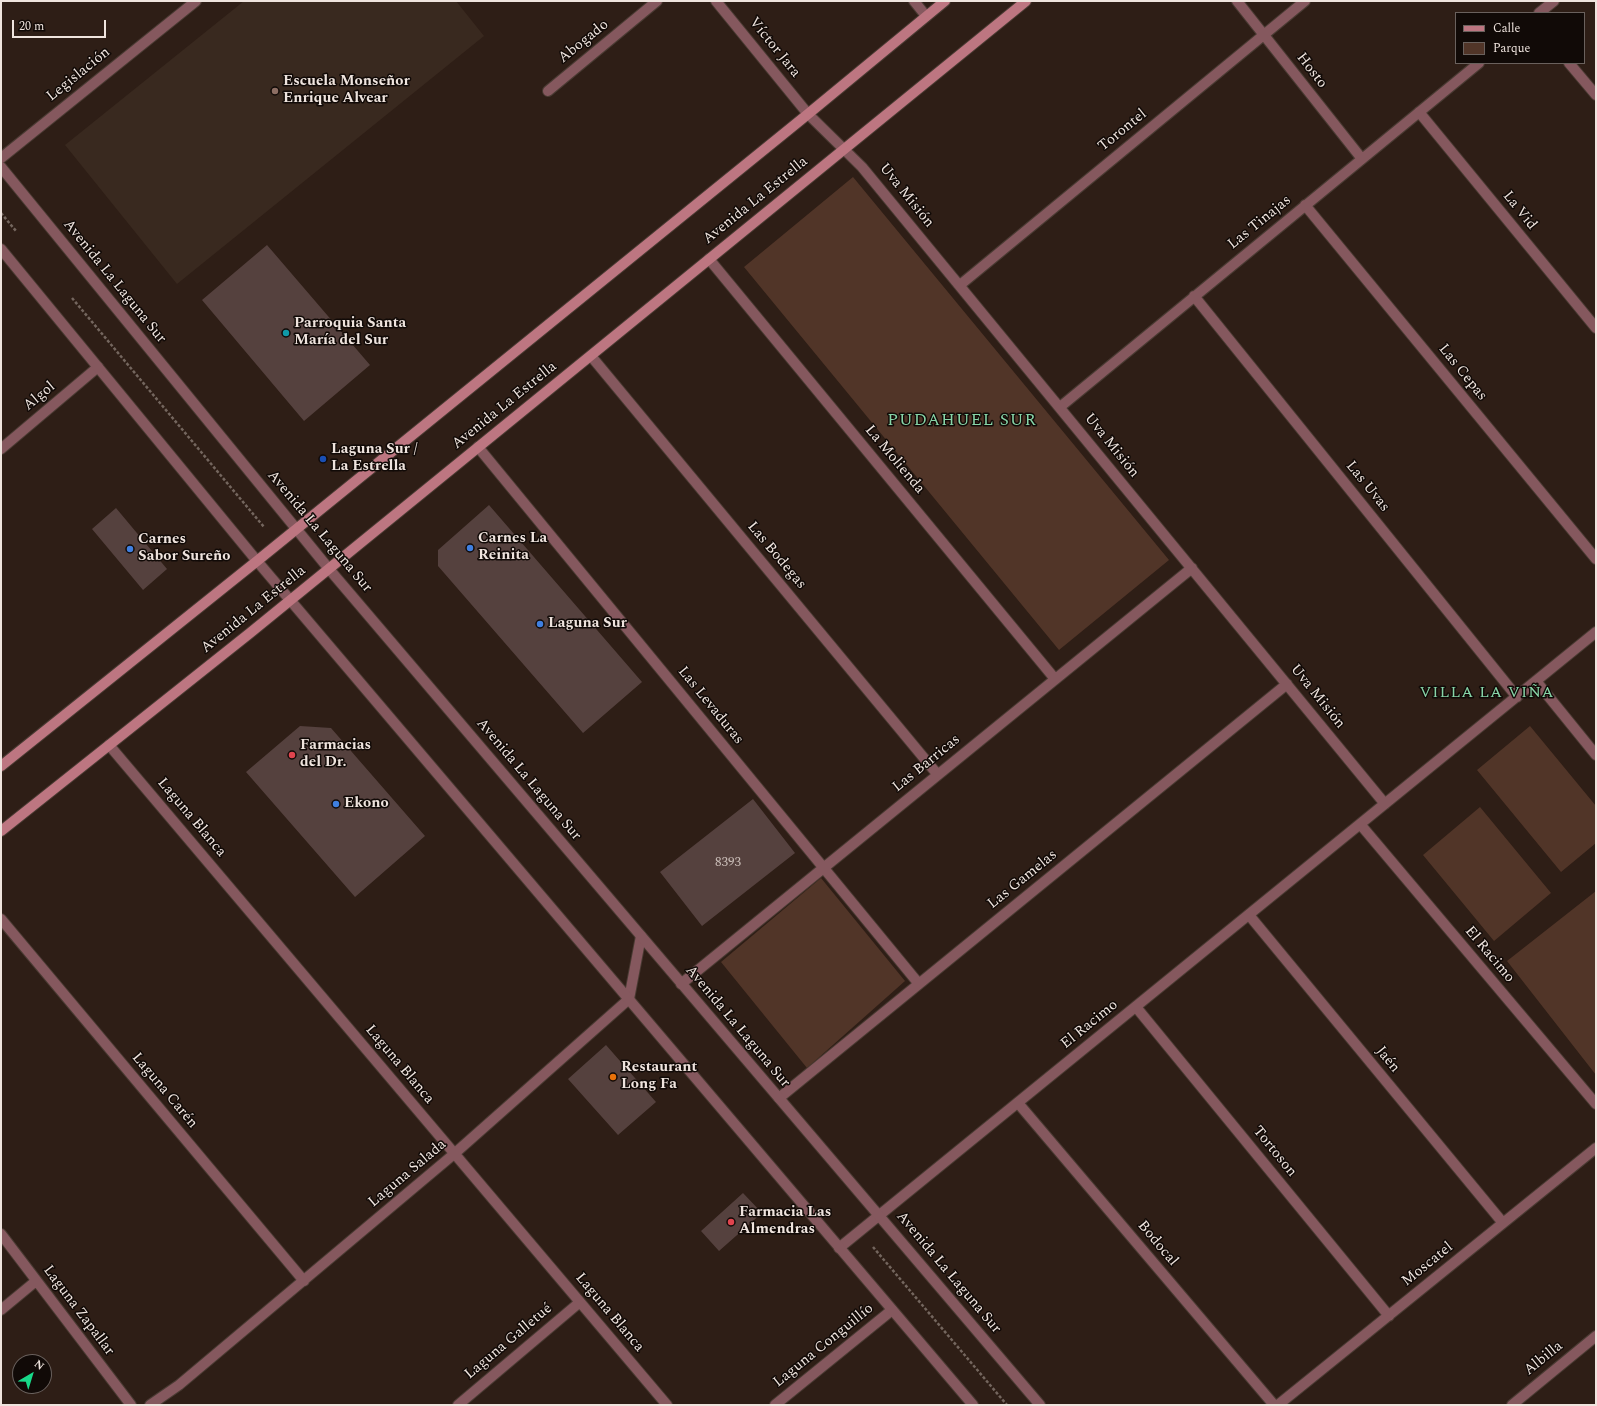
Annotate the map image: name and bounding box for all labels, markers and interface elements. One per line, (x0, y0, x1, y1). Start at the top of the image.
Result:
scale bar (14, 12, 108, 38)
legend (1455, 12, 1585, 64)
street label: Víctor Jara (744, 14, 804, 82)
street label: Abogado (555, 16, 613, 68)
text: 20 m (19, 17, 44, 36)
text: Calle (1493, 19, 1520, 38)
text: Parque (1493, 39, 1530, 58)
street label: Legislación (44, 44, 114, 106)
street label: Hosto (1292, 50, 1330, 92)
place label: Escuela Monseñor Enrique Alvear (283, 73, 410, 108)
marker: Escuela Monseñor Enrique Alvear (270, 86, 280, 96)
street label: Torontel (1095, 106, 1151, 156)
street label: Avenida La Estrella (700, 153, 812, 249)
street label: Uva Misión (875, 160, 937, 232)
street label: La Vid (1498, 188, 1540, 234)
street label: Las Tinajas (1225, 192, 1295, 254)
street label: Avenida La Laguna Sur (59, 217, 169, 347)
place label: Parroquia Santa María del Sur (294, 315, 406, 350)
marker: Parroquia Santa María del Sur (281, 328, 291, 338)
street label: Las Cepas (1434, 341, 1490, 405)
street label: Avenida La Estrella (449, 358, 561, 454)
street label: Algol (20, 379, 60, 415)
street label: Uva Misión (1080, 410, 1142, 482)
district label: PUDAHUEL SUR (887, 412, 1037, 432)
street label: La Molienda (860, 422, 928, 498)
place label: Laguna Sur / La Estrella (331, 441, 417, 476)
marker: Laguna Sur / La Estrella (318, 454, 328, 464)
street label: Las Uvas (1341, 458, 1393, 516)
street label: Avenida La Laguna Sur (263, 467, 375, 597)
street label: Las Bodegas (743, 519, 809, 593)
place label: Carnes La Reinita (478, 530, 547, 565)
place label: Carnes Sabor Sureño (138, 531, 230, 566)
marker: Carnes La Reinita (465, 543, 475, 553)
marker: Carnes Sabor Sureño (125, 544, 135, 554)
street label: Avenida La Estrella (198, 562, 310, 658)
place label: Laguna Sur (548, 615, 627, 633)
marker: Laguna Sur (535, 619, 545, 629)
street label: Uva Misión (1286, 661, 1348, 733)
street label: Las Levaduras (673, 663, 747, 749)
district label: VILLA LA VIÑA (1420, 684, 1554, 704)
street label: Avenida La Laguna Sur (472, 715, 584, 845)
street label: Las Barricas (890, 731, 964, 797)
place label: Farmacias del Dr. (300, 737, 371, 772)
marker: Farmacias del Dr. (287, 750, 297, 760)
street label: Laguna Blanca (153, 775, 229, 861)
place label: Ekono (344, 795, 389, 813)
marker: Ekono (331, 799, 341, 809)
street label: Las Gamelas (985, 846, 1061, 914)
house number: 8393 (715, 855, 741, 871)
street label: El Racimo (1460, 923, 1518, 987)
street label: Avenida La Laguna Sur (681, 962, 793, 1092)
street label: El Racimo (1058, 997, 1122, 1053)
street label: Laguna Blanca (361, 1022, 437, 1108)
street label: Jaén (1371, 1043, 1403, 1077)
street label: Laguna Carén (127, 1049, 201, 1133)
place label: Restaurant Long Fa (621, 1059, 697, 1094)
marker: Restaurant Long Fa (608, 1072, 618, 1082)
street label: Tortoson (1248, 1123, 1300, 1181)
street label: Laguna Salada (365, 1136, 451, 1212)
place label: Farmacia Las Almendras (739, 1204, 831, 1239)
street label: Avenida La Laguna Sur (892, 1208, 1004, 1338)
marker: Farmacia Las Almendras (726, 1217, 736, 1227)
street label: Bodocal (1133, 1218, 1181, 1270)
street label: Moscatel (1399, 1239, 1457, 1291)
street label: Laguna Zapallar (38, 1262, 118, 1360)
street label: Laguna Blanca (571, 1270, 647, 1356)
street label: Laguna Galletué (461, 1300, 557, 1384)
street label: Laguna Conguillío (770, 1300, 878, 1392)
street label: Albilla (1521, 1338, 1567, 1380)
north arrow (12, 1354, 52, 1394)
text: N (30, 1355, 48, 1374)

